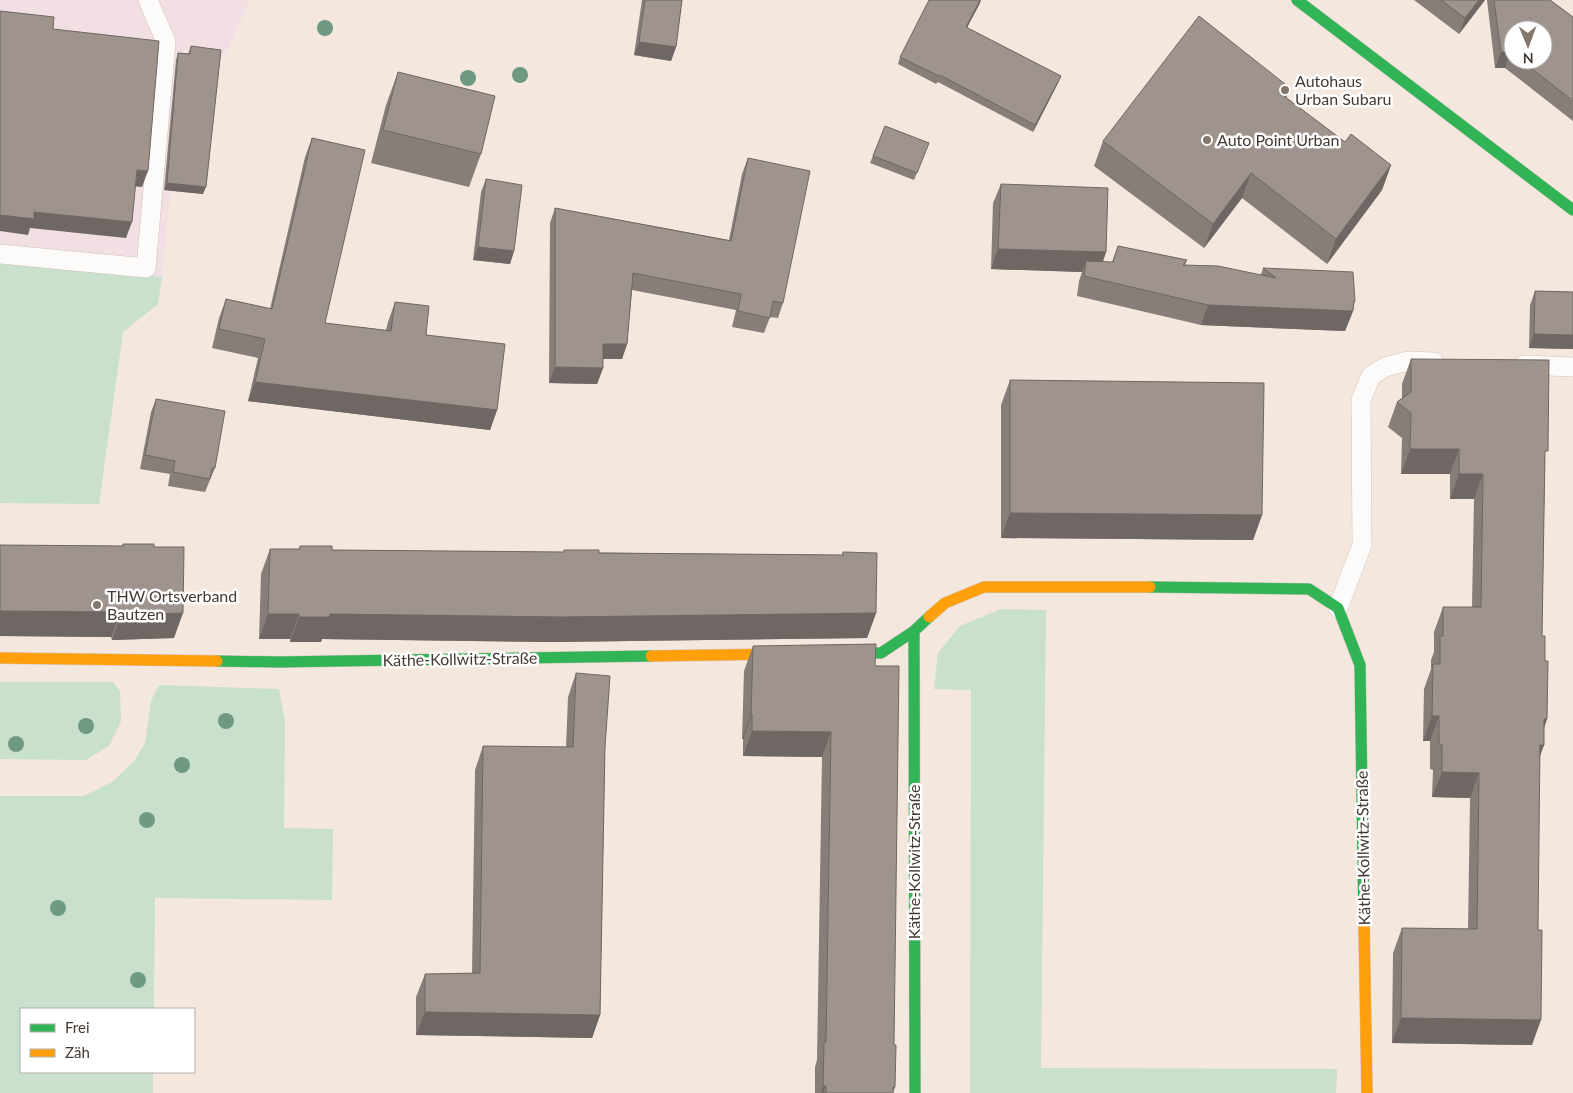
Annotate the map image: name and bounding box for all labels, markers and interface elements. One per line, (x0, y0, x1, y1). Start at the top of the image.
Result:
north arrow (1503, 20, 1553, 70)
text: N (1523, 50, 1534, 67)
place label: Autohaus Urban Subaru (1295, 71, 1391, 108)
marker: Autohaus Urban Subaru (1279, 84, 1291, 96)
place label: Auto Point Urban (1217, 130, 1339, 149)
marker: Auto Point Urban (1201, 134, 1213, 146)
place label: THW Ortsverband Bautzen (107, 586, 237, 623)
marker: THW Ortsverband Bautzen (91, 599, 103, 611)
street label: Käthe-Kollwitz-Straße (382, 648, 537, 669)
street label: Käthe-Kollwitz-Straße (1352, 771, 1373, 926)
street label: Käthe-Kollwitz-Straße (904, 785, 923, 939)
legend (20, 1008, 195, 1073)
text: Frei (65, 1018, 90, 1036)
text: Zäh (65, 1043, 90, 1061)

